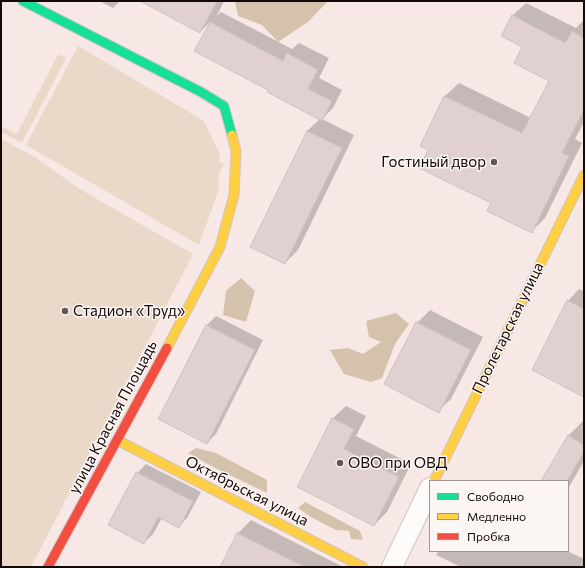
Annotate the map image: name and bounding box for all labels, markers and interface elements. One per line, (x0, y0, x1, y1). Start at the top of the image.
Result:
place label: Гостиный двор (381, 153, 486, 171)
marker: Гостиный двор (489, 157, 499, 167)
street label: Пролетарская улица (468, 259, 548, 397)
place label: Стадион «Труд» (73, 302, 185, 320)
marker: Стадион «Труд» (60, 306, 70, 316)
street label: улица Красная Площадь (65, 337, 161, 497)
street label: Октябрьская улица (182, 452, 312, 530)
place label: ОВО при ОВД (348, 454, 448, 472)
marker: ОВО при ОВД (335, 458, 345, 468)
legend (429, 480, 569, 552)
text: Свободно (467, 489, 524, 503)
text: Медленно (467, 509, 526, 523)
text: Пробка (467, 529, 510, 543)

